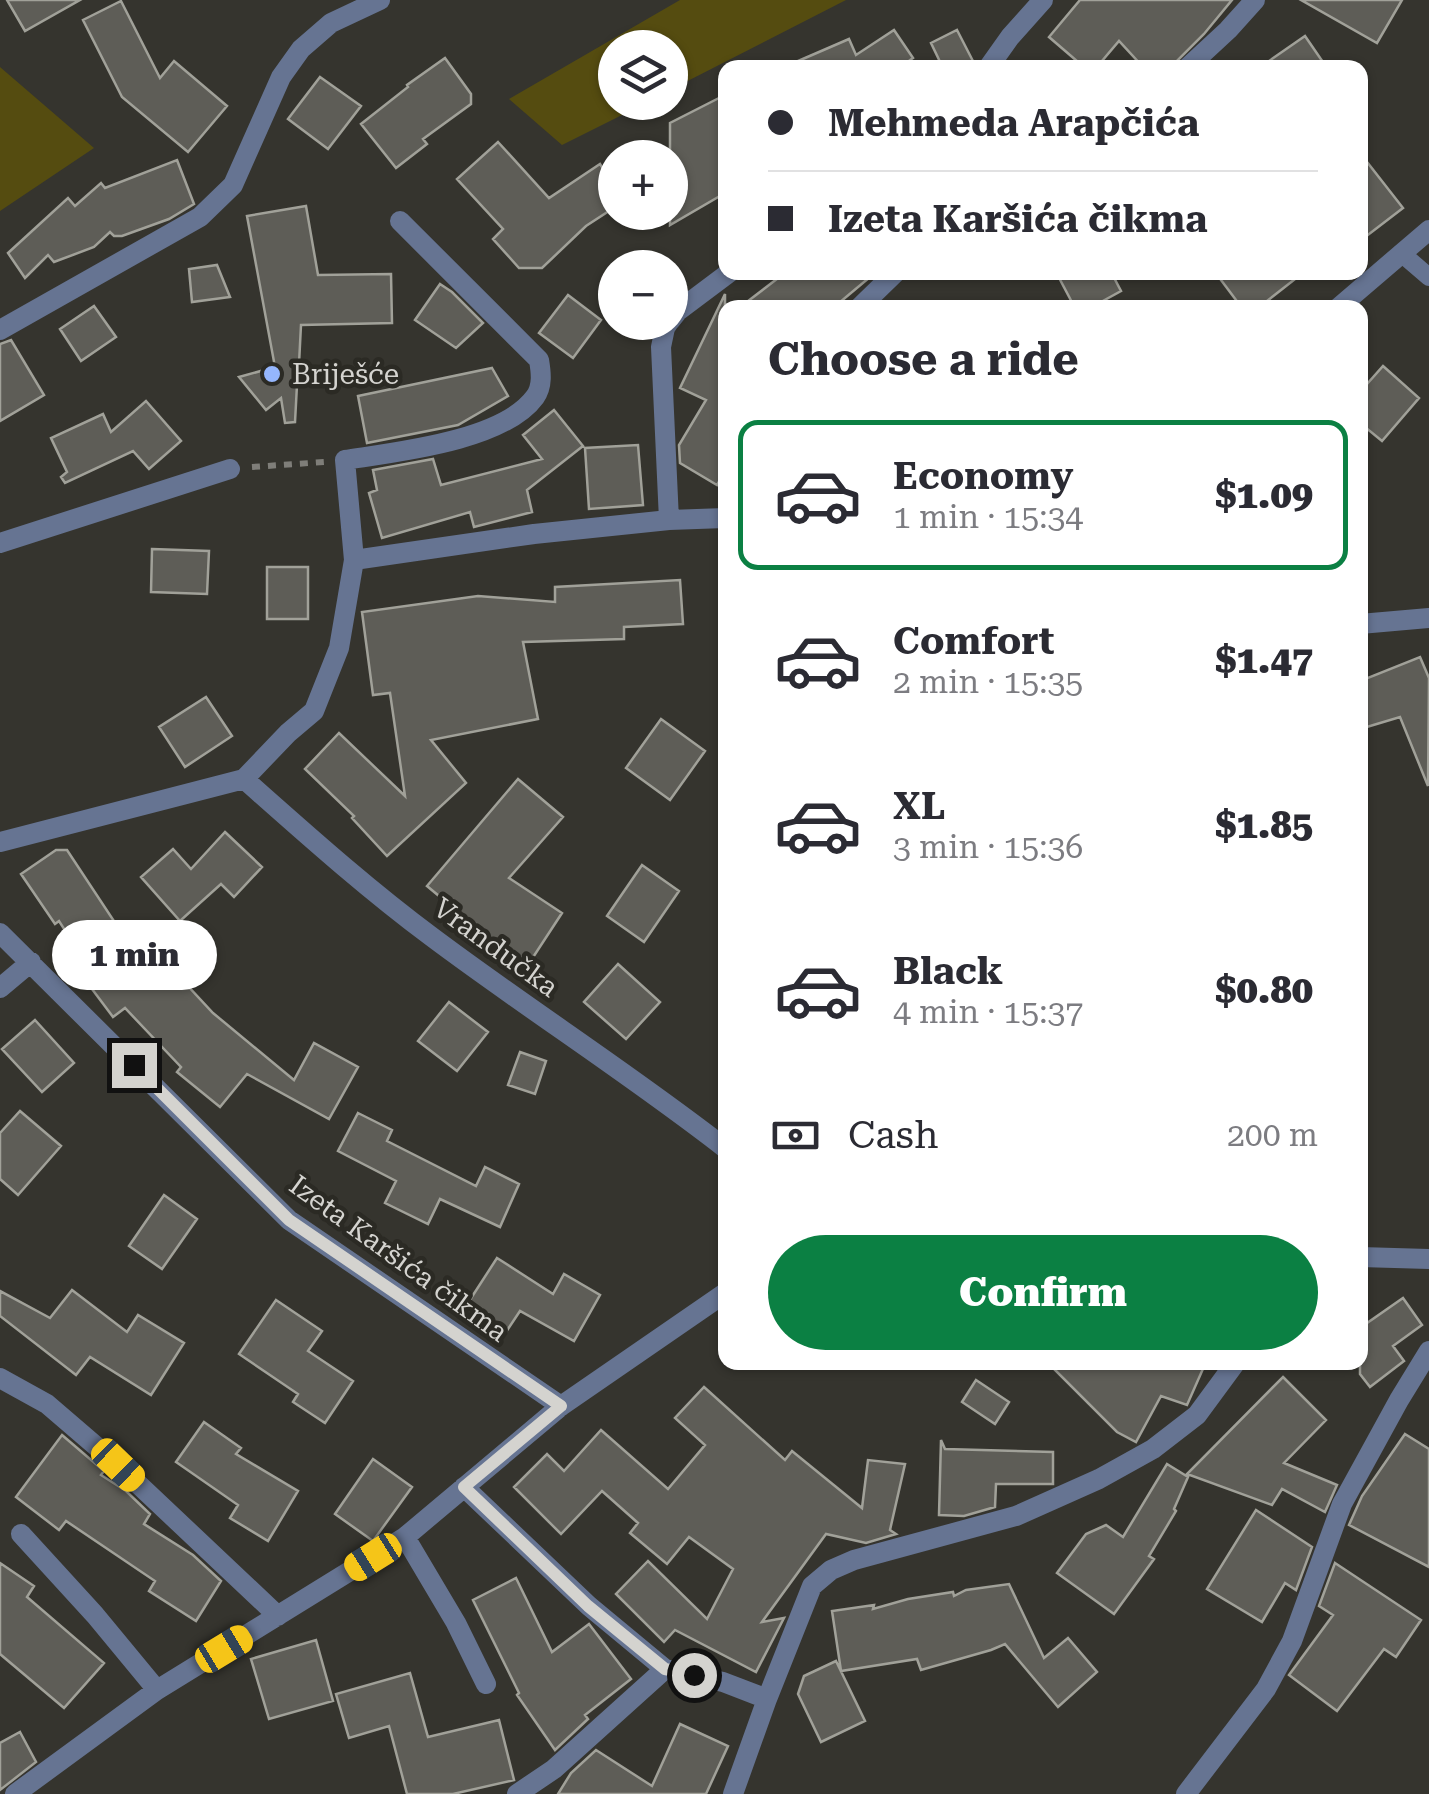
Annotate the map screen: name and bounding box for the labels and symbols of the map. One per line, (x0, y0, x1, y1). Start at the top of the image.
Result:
place label: Briješće (292, 358, 399, 391)
marker: Briješće (261, 363, 283, 385)
street label: Vrandučka (427, 891, 565, 1004)
callout: 1 min (52, 920, 216, 990)
route end (112, 1043, 157, 1088)
street label: Izeta Karšića čikma (283, 1168, 514, 1349)
car (86, 1433, 150, 1497)
car (340, 1528, 406, 1586)
car (191, 1621, 257, 1677)
route start (672, 1653, 717, 1698)

